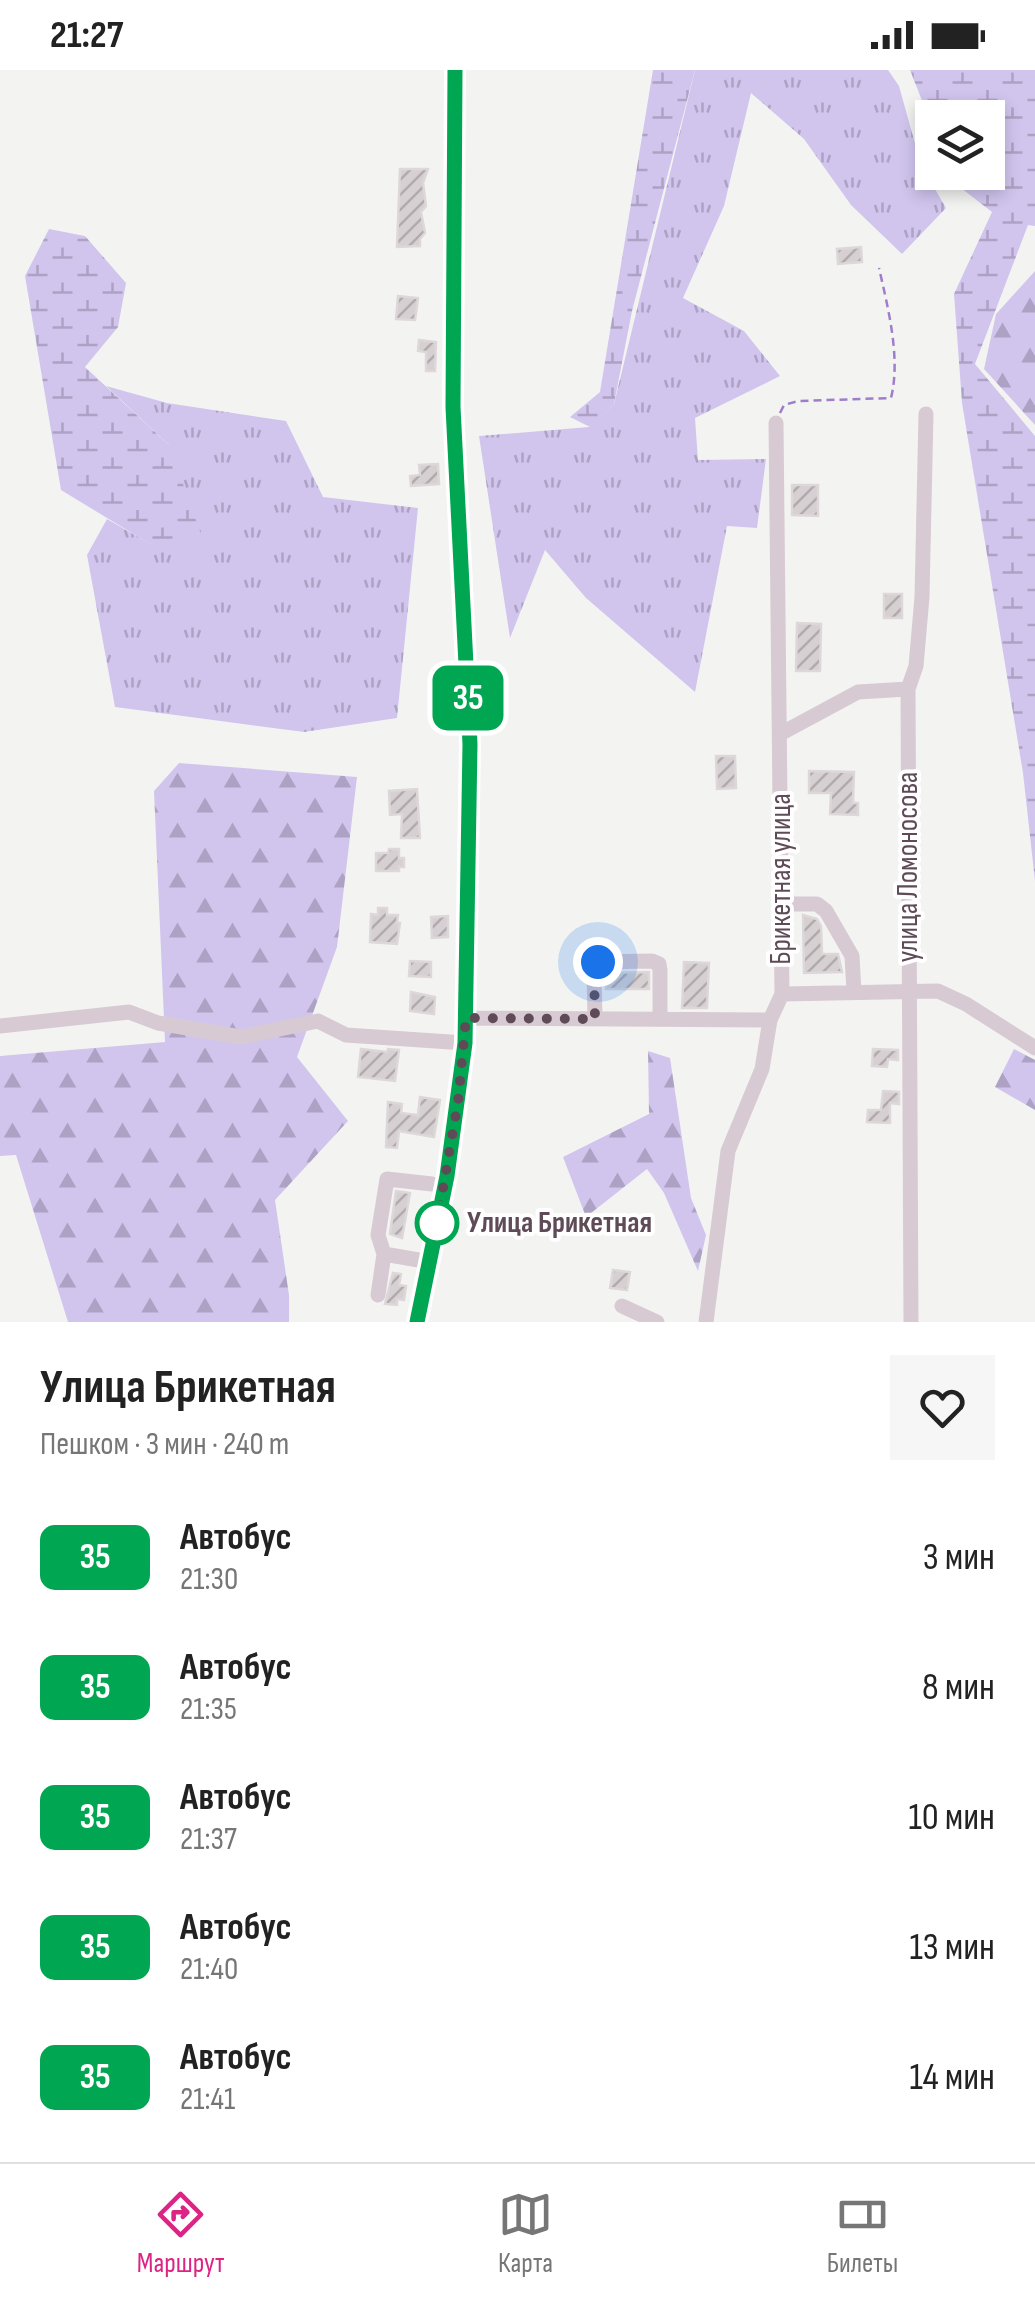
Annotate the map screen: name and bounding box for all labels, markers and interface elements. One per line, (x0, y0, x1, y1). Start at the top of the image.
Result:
text: 21:27 (50, 13, 123, 58)
map controls (915, 100, 1005, 190)
button: layers (915, 100, 1005, 190)
line badge: 35 (423, 666, 513, 730)
text: 35 (452, 677, 484, 720)
street label: улица Ломоносова (890, 772, 926, 962)
street label: Брикетная улица (763, 793, 799, 965)
your location (573, 937, 623, 987)
marker: Улица Брикетная (416, 1202, 458, 1244)
place label: Улица Брикетная (467, 1205, 652, 1241)
button: heart (890, 1355, 995, 1460)
text: Улица Брикетная (40, 1359, 336, 1416)
text: Пешком · 3 мин · 240 m (40, 1425, 289, 1464)
text: Автобус (180, 1515, 291, 1560)
text: 3 мин (923, 1535, 995, 1580)
text: 35 (79, 1536, 111, 1579)
text: 21:30 (180, 1560, 238, 1599)
text: Автобус (180, 1645, 291, 1690)
text: 8 мин (922, 1665, 995, 1710)
text: 35 (79, 1666, 111, 1709)
text: 21:35 (180, 1690, 237, 1729)
text: Автобус (180, 1775, 291, 1820)
text: 10 мин (908, 1795, 995, 1840)
text: 35 (79, 1796, 111, 1839)
text: 21:37 (180, 1820, 237, 1859)
text: Автобус (180, 1905, 291, 1950)
text: 13 мин (909, 1925, 995, 1970)
text: 35 (79, 1926, 111, 1969)
text: 21:40 (180, 1950, 238, 1989)
text: Автобус (180, 2035, 291, 2080)
text: 14 мин (909, 2055, 995, 2100)
text: 35 (79, 2056, 111, 2099)
text: 21:41 (180, 2080, 235, 2119)
tab: Маршрут (137, 2187, 224, 2280)
tab: Карта (498, 2187, 553, 2280)
tab: Билеты (827, 2187, 898, 2280)

